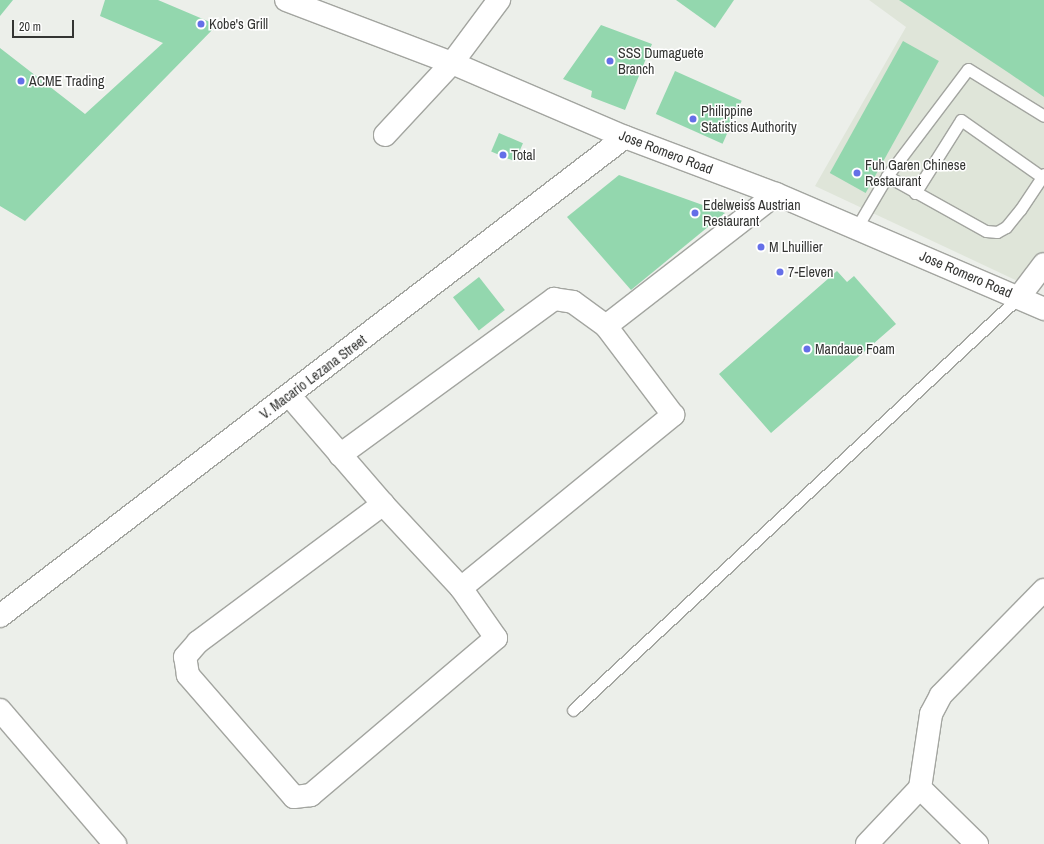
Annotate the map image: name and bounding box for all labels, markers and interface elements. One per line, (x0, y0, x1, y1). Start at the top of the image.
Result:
scale bar (14, 12, 76, 38)
place label: Kobe's Grill (209, 16, 268, 32)
text: 20 m (19, 19, 41, 35)
marker: Kobe's Grill (196, 19, 206, 29)
place label: SSS Dumaguete Branch (618, 45, 704, 78)
marker: SSS Dumaguete Branch (605, 56, 615, 66)
place label: ACME Trading (29, 73, 105, 89)
marker: ACME Trading (16, 76, 26, 86)
place label: Philippine Statistics Authority (701, 103, 797, 136)
marker: Philippine Statistics Authority (688, 114, 698, 124)
street label: Jose Romero Road (617, 126, 715, 178)
place label: Total (511, 147, 535, 163)
marker: Total (498, 150, 508, 160)
place label: Fuh Garen Chinese Restaurant (865, 157, 966, 190)
marker: Fuh Garen Chinese Restaurant (852, 168, 862, 178)
place label: Edelweiss Austrian Restaurant (703, 197, 801, 230)
marker: Edelweiss Austrian Restaurant (690, 208, 700, 218)
place label: M Lhuillier (769, 239, 823, 255)
marker: M Lhuillier (756, 242, 766, 252)
street label: Jose Romero Road (917, 247, 1015, 301)
place label: 7-Eleven (788, 264, 833, 280)
marker: 7-Eleven (775, 267, 785, 277)
street label: V. Macario Lezana Street (256, 331, 370, 423)
place label: Mandaue Foam (815, 341, 895, 357)
marker: Mandaue Foam (802, 344, 812, 354)

